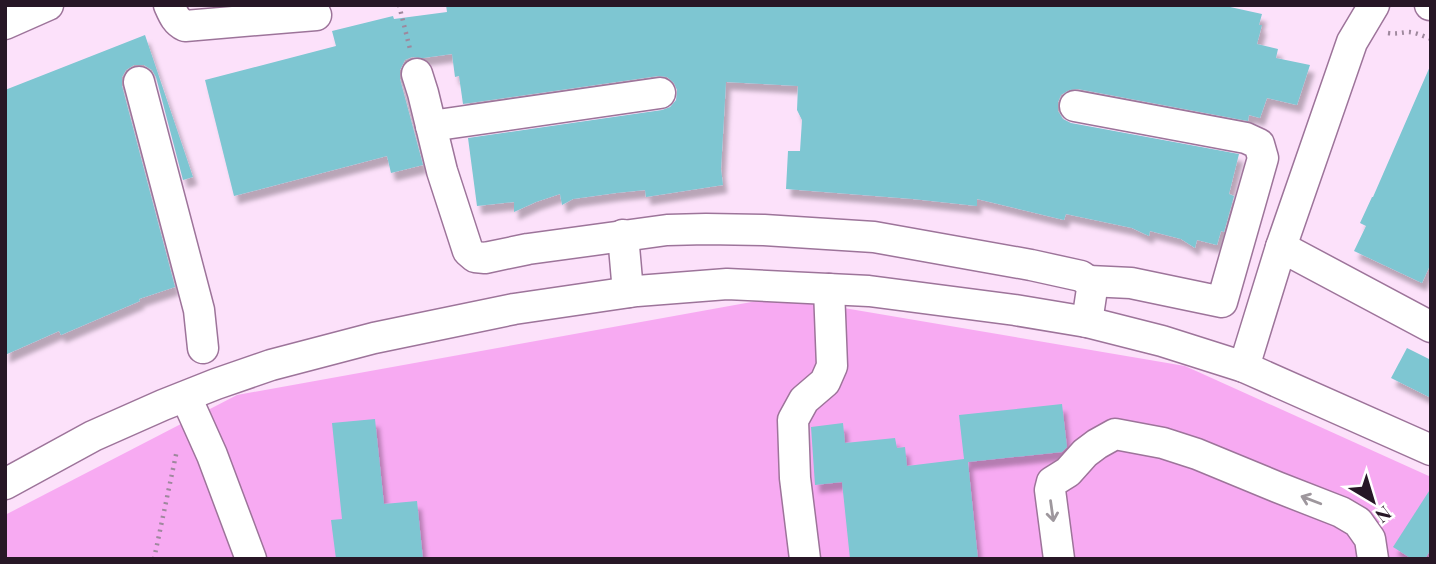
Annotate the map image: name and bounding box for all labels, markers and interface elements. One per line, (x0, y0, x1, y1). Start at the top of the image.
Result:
north arrow (1338, 466, 1408, 536)
one-way arrow (1301, 493, 1323, 506)
one-way arrow (1046, 499, 1059, 522)
text: N (1370, 501, 1397, 530)

